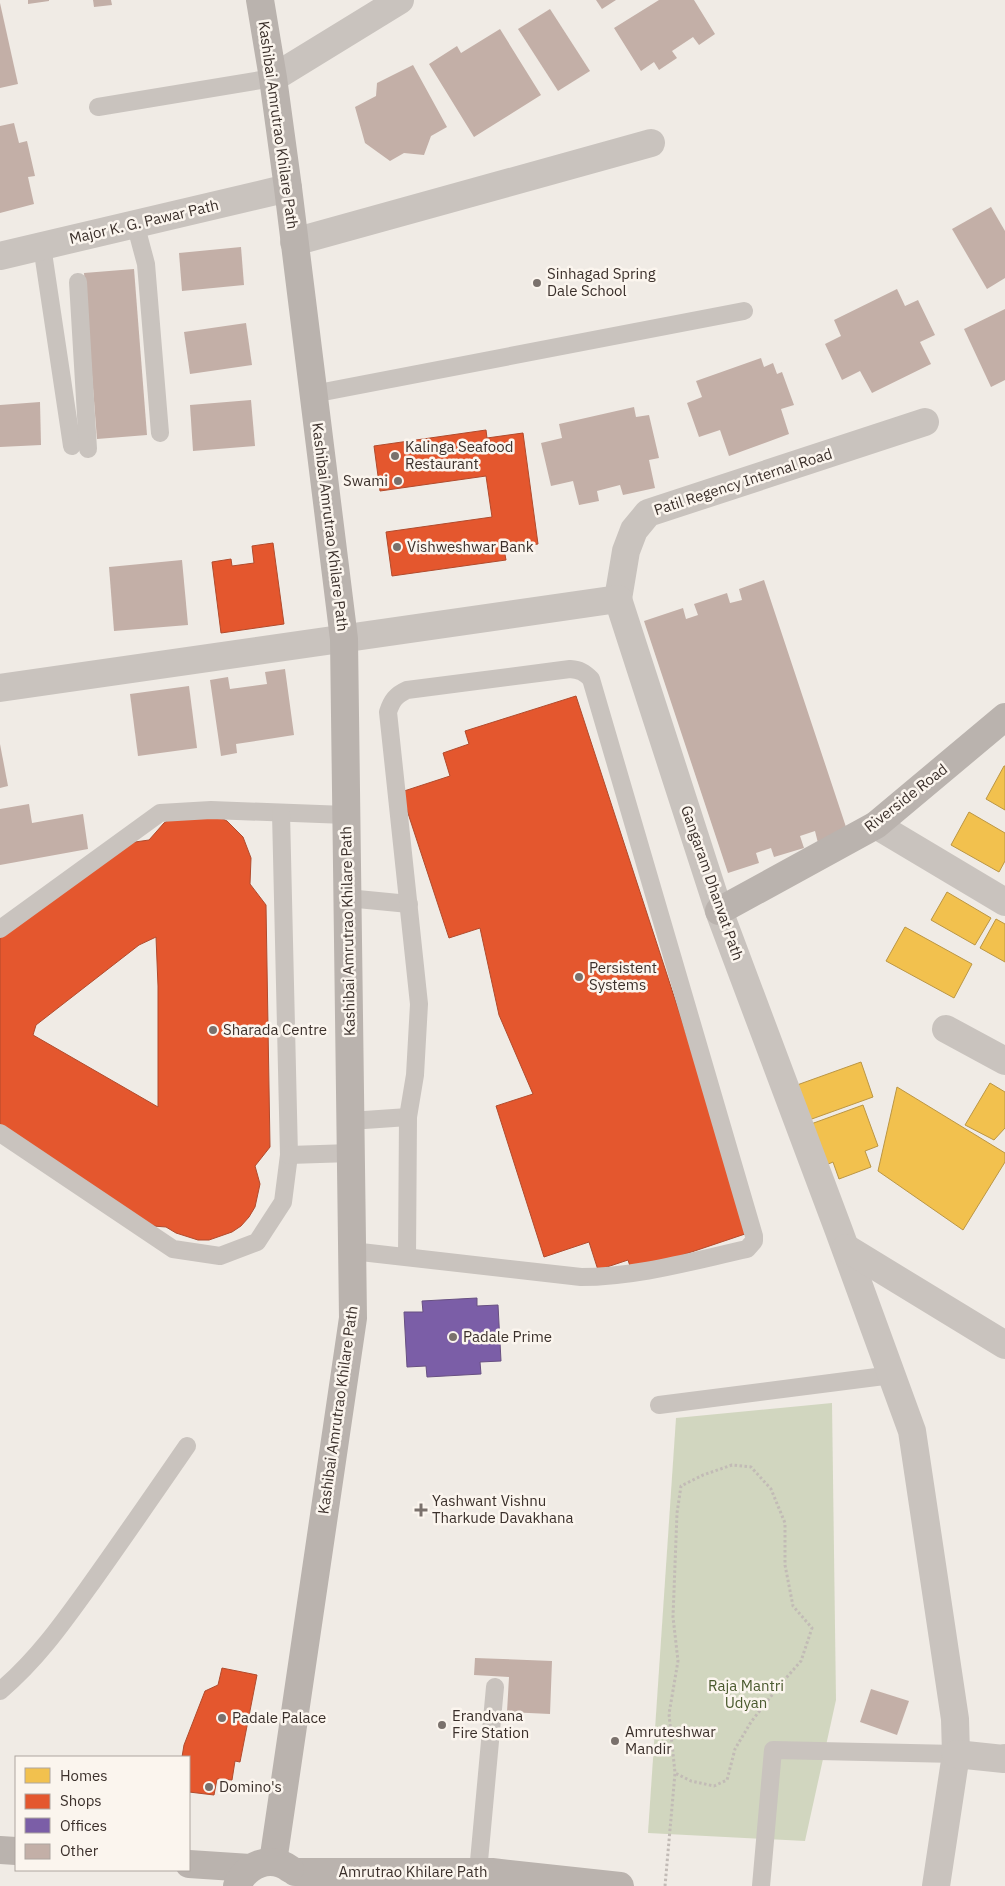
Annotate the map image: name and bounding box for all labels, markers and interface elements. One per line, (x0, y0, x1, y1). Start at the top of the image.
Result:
street label: Kashibai Amrutrao Khilare Path (254, 20, 303, 230)
street label: Major K. G. Pawar Path (67, 195, 220, 248)
place label: Sinhagad Spring Dale School (547, 264, 656, 300)
marker: Sinhagad Spring Dale School (531, 277, 543, 289)
street label: Kashibai Amrutrao Khilare Path (308, 422, 353, 632)
place label: Kalinga Seafood Restaurant (405, 437, 513, 473)
street label: Patil Regency Internal Road (651, 444, 834, 519)
marker: Kalinga Seafood Restaurant (389, 450, 401, 462)
place label: Swami (343, 471, 388, 490)
marker: Swami (392, 475, 404, 487)
place label: Vishweshwar Bank (407, 537, 534, 556)
marker: Vishweshwar Bank (391, 541, 403, 553)
street label: Riverside Road (860, 759, 951, 836)
street label: Gangaram Dhanvat Path (677, 803, 748, 963)
street label: Kashibai Amrutrao Khilare Path (336, 826, 359, 1036)
place label: Persistent Systems (589, 958, 657, 994)
marker: Persistent Systems (573, 971, 585, 983)
place label: Sharada Centre (223, 1020, 327, 1039)
marker: Sharada Centre (207, 1024, 219, 1036)
street label: Kashibai Amrutrao Khilare Path (313, 1305, 362, 1515)
place label: Padale Prime (463, 1327, 552, 1346)
marker: Padale Prime (447, 1331, 459, 1343)
place label: Yashwant Vishnu Tharkude Davakhana (432, 1491, 574, 1527)
marker: Yashwant Vishnu Tharkude Davakhana (414, 1503, 428, 1517)
park label: Raja Mantri Udyan (708, 1676, 784, 1712)
place label: Erandvana Fire Station (452, 1706, 529, 1742)
place label: Padale Palace (232, 1708, 326, 1727)
marker: Padale Palace (216, 1712, 228, 1724)
marker: Erandvana Fire Station (436, 1719, 448, 1731)
place label: Amruteshwar Mandir (625, 1722, 716, 1758)
marker: Amruteshwar Mandir (609, 1735, 621, 1747)
legend (15, 1756, 190, 1871)
text: Homes (60, 1766, 108, 1785)
place label: Domino's (219, 1777, 282, 1796)
marker: Domino's (203, 1781, 215, 1793)
text: Shops (60, 1791, 102, 1810)
text: Offices (60, 1816, 107, 1835)
text: Other (60, 1841, 99, 1860)
street label: Amrutrao Khilare Path (338, 1862, 488, 1881)

